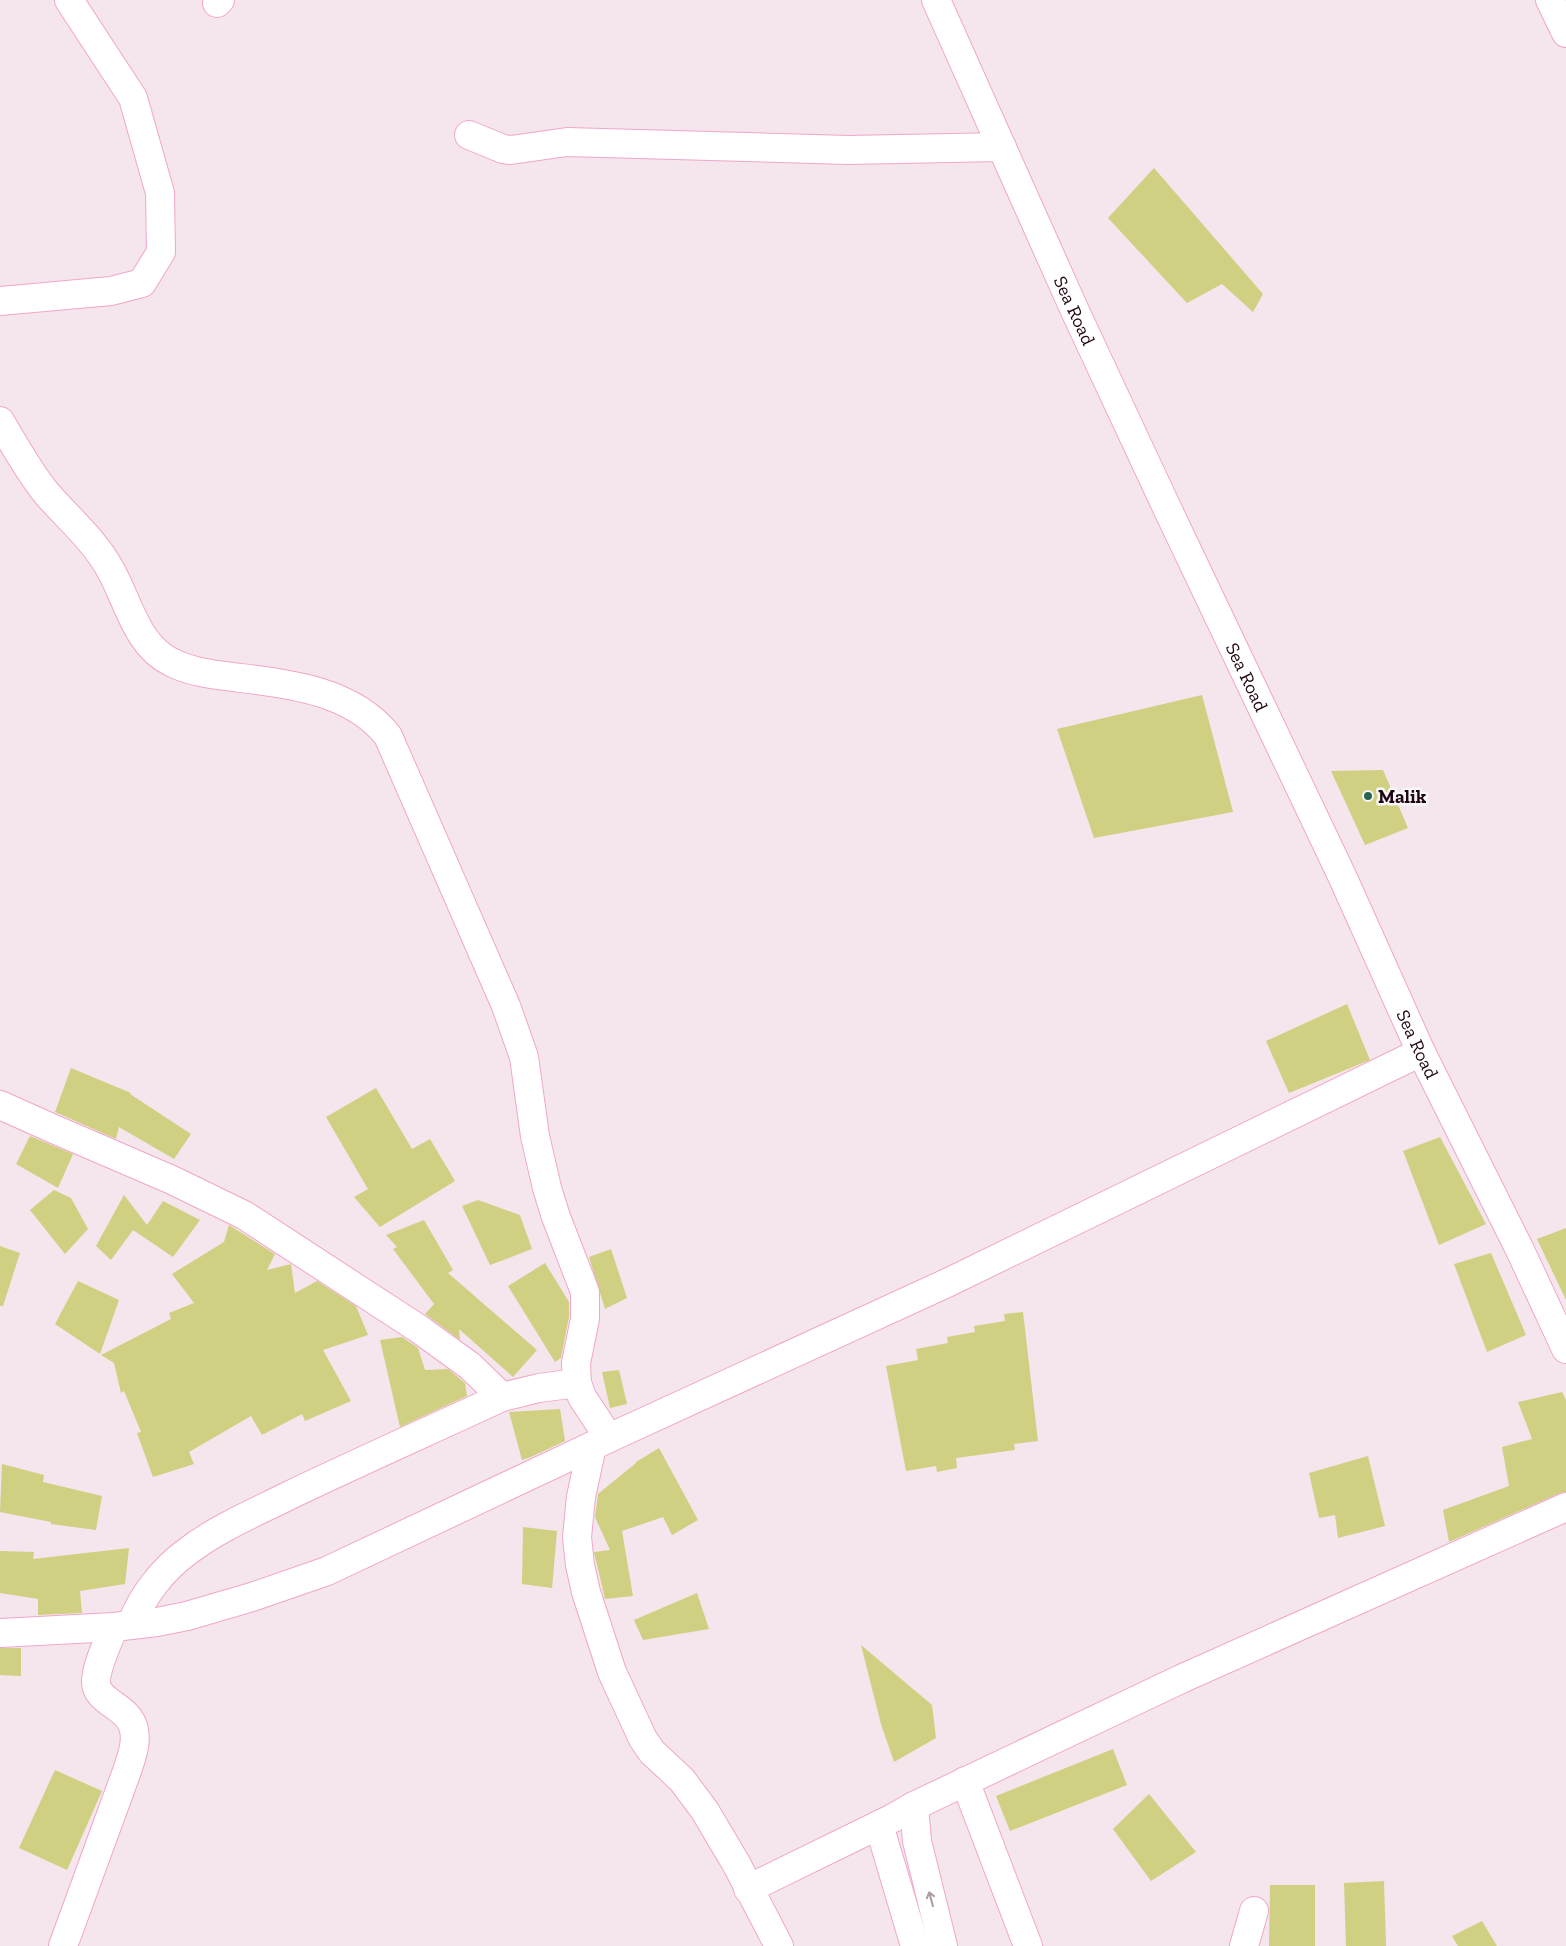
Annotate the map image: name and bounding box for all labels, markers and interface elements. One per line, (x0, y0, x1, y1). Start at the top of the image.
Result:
street label: Sea Road (1049, 272, 1100, 349)
street label: Sea Road (1221, 639, 1273, 716)
place label: Malik (1378, 785, 1427, 808)
marker: Malik (1362, 790, 1374, 802)
street label: Sea Road (1392, 1006, 1444, 1083)
one-way arrow (926, 1891, 936, 1907)

